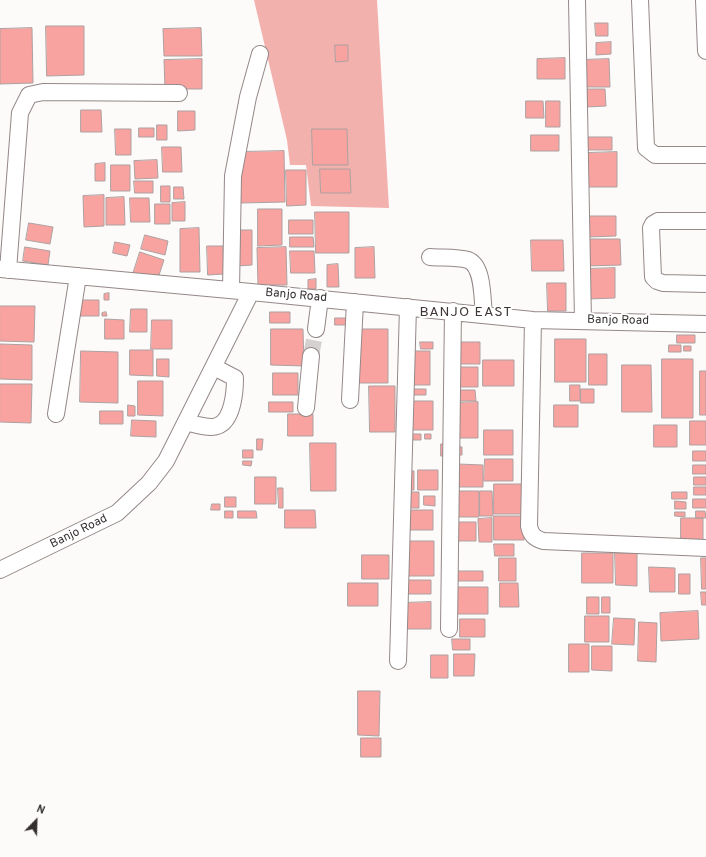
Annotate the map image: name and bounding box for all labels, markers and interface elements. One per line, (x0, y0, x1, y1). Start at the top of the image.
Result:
street label: Banjo Road (265, 286, 327, 306)
district label: BANJO EAST (420, 305, 512, 321)
street label: Banjo Road (587, 313, 649, 329)
street label: Banjo Road (48, 512, 110, 552)
north arrow (16, 801, 56, 841)
text: N (34, 802, 47, 818)

